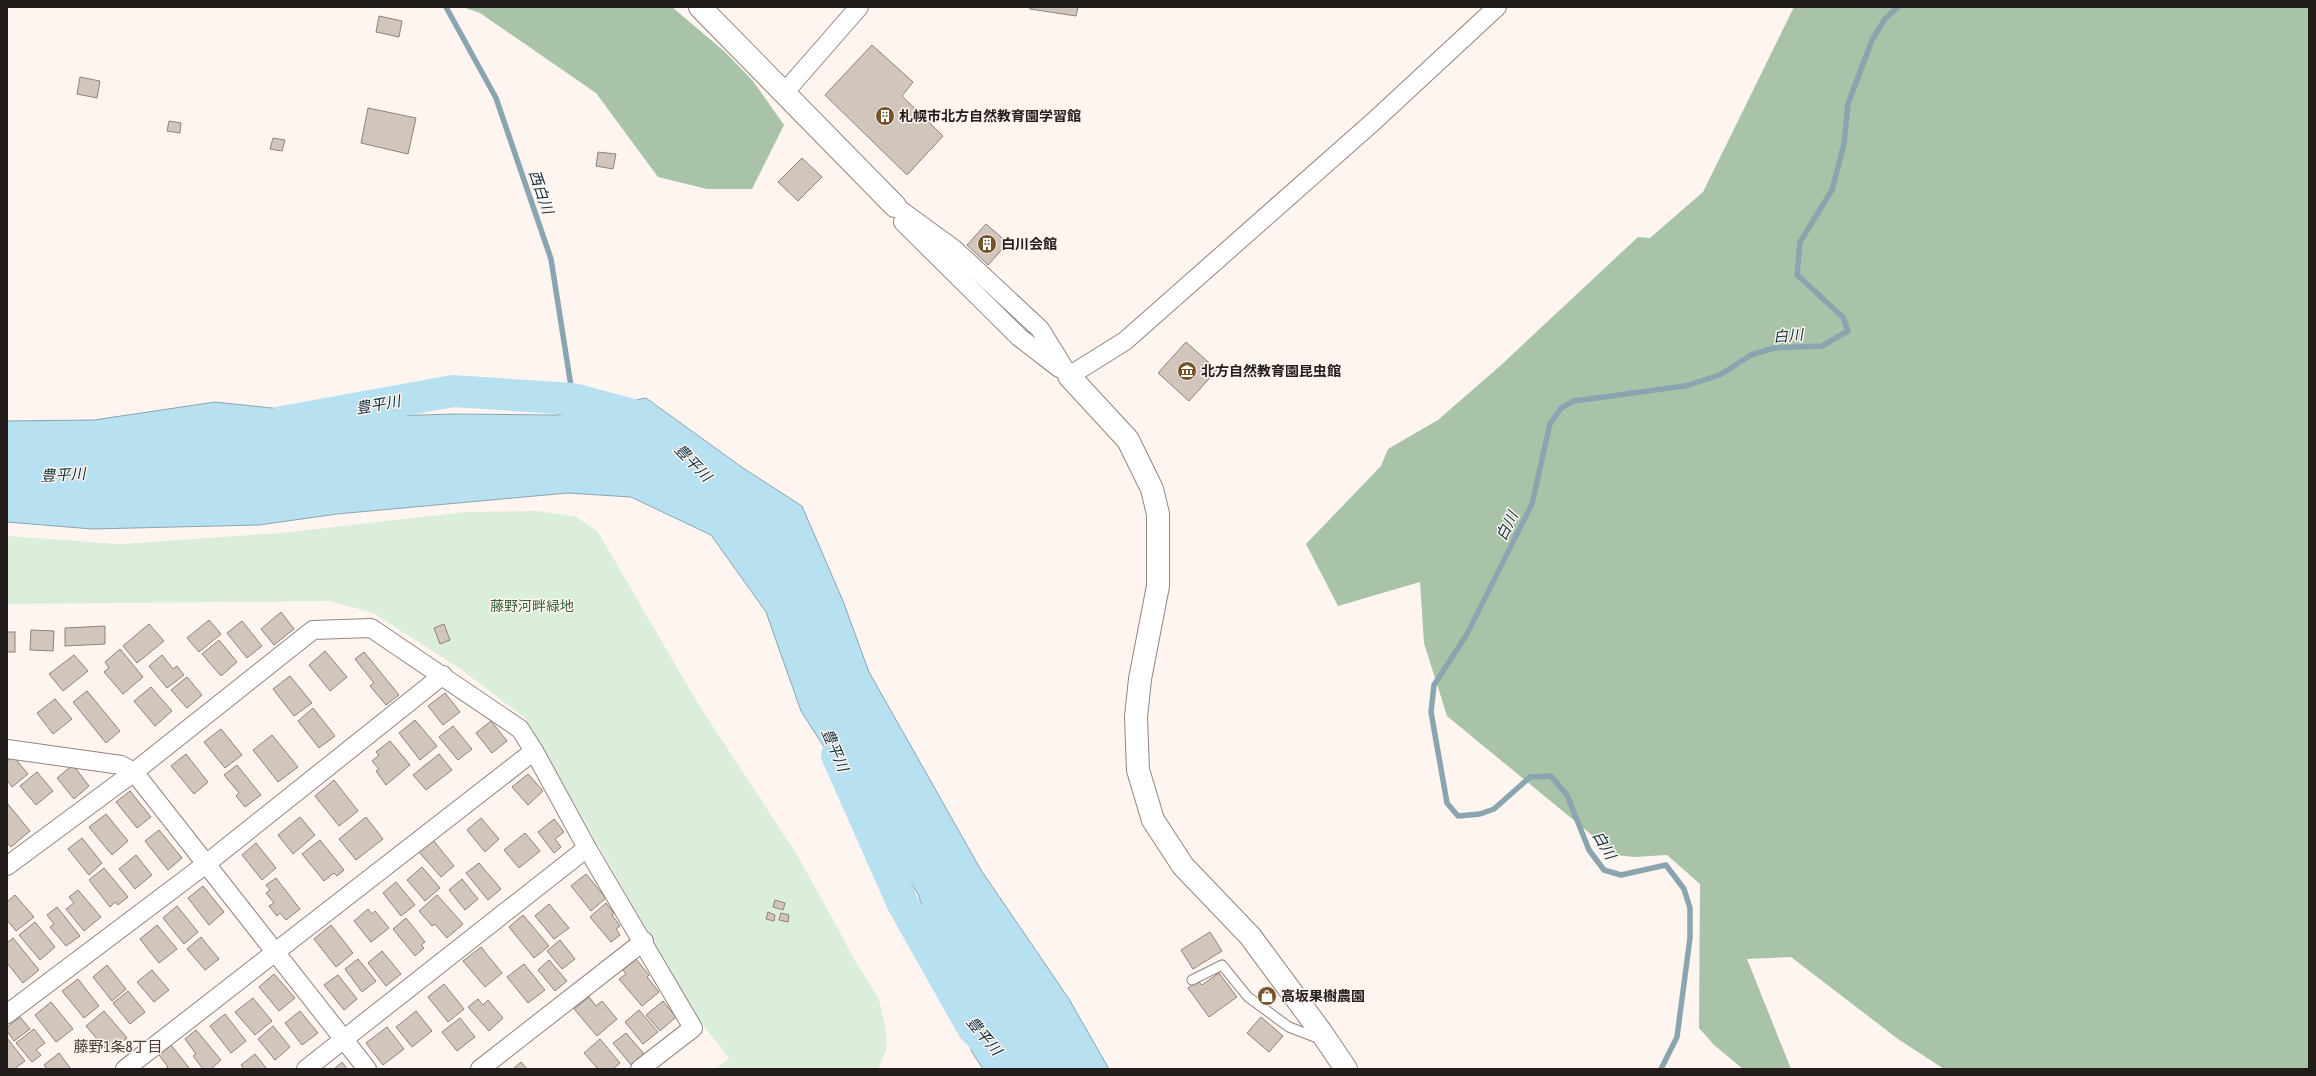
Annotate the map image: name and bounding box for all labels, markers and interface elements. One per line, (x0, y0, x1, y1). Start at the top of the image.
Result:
building icon: 札幌市北方自然教育園学習館 (874, 105, 896, 127)
place label: 札幌市北方自然教育園学習館 (899, 108, 1081, 124)
water label: 西白川 (526, 168, 557, 218)
building icon: 白川会館 (976, 233, 998, 255)
place label: 白川会館 (1001, 236, 1057, 252)
water label: 白川 (1772, 326, 1806, 345)
museum icon: 北方自然教育園昆虫館 (1176, 360, 1198, 382)
place label: 北方自然教育園昆虫館 (1201, 363, 1341, 379)
water label: 豊平川 (354, 392, 404, 417)
water label: 豊平川 (672, 441, 716, 486)
water label: 豊平川 (40, 465, 88, 484)
water label: 白川 (1492, 507, 1522, 543)
park label: 藤野河畔緑地 (490, 598, 574, 614)
water label: 豊平川 (819, 726, 853, 776)
water label: 白川 (1590, 828, 1620, 864)
shop icon: 高坂果樹農園 (1256, 985, 1278, 1007)
place label: 高坂果樹農園 (1281, 988, 1365, 1004)
water label: 豊平川 (963, 1013, 1007, 1060)
district label: 藤野1条8丁目 (73, 1038, 163, 1055)

